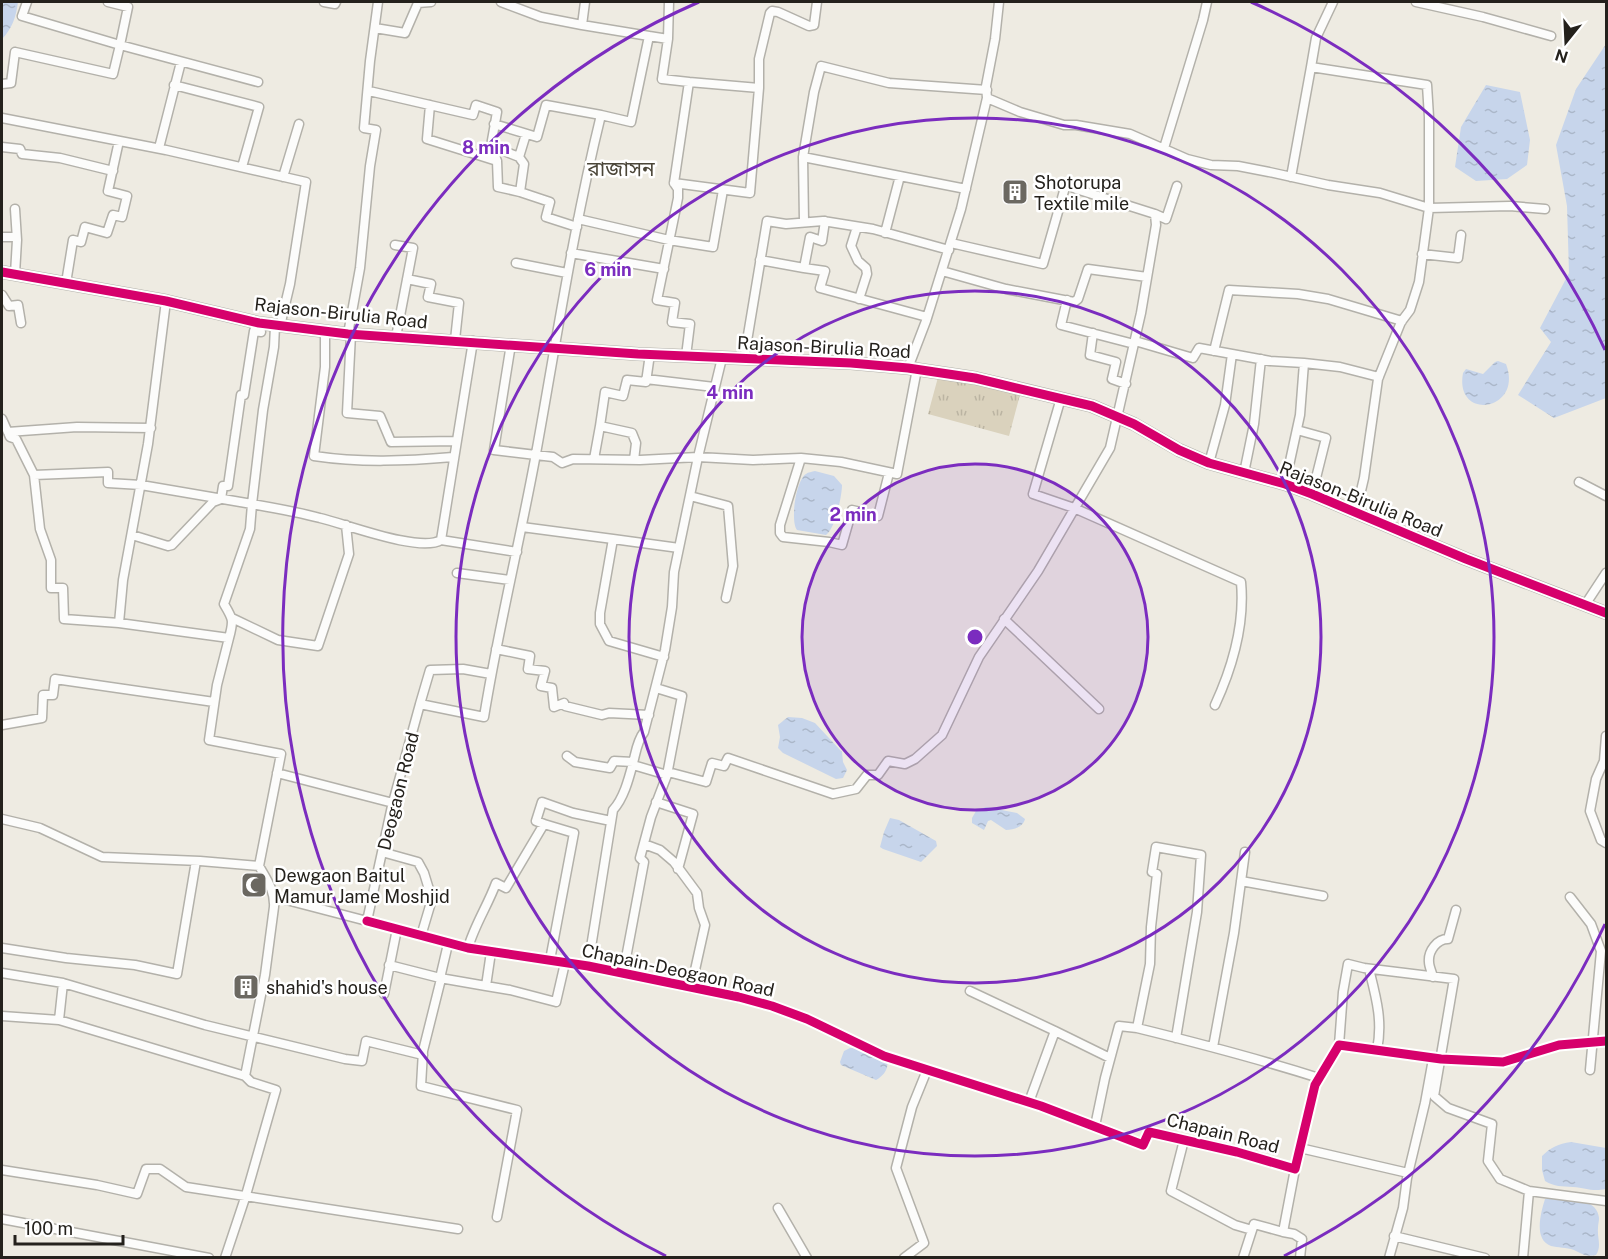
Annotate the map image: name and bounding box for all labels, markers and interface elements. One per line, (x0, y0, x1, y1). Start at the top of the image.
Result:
north arrow (1536, 12, 1596, 72)
text: N (1553, 45, 1570, 67)
text: 8 min (462, 137, 510, 158)
district label: রাজাসন (586, 156, 655, 181)
place label: Shotorupa Textile mile (1034, 172, 1129, 214)
building icon: Shotorupa Textile mile (1000, 177, 1030, 207)
text: 6 min (584, 259, 632, 280)
street label: Rajason-Birulia Road (253, 293, 429, 333)
street label: Rajason-Birulia Road (737, 332, 911, 362)
text: 4 min (706, 382, 754, 403)
street label: Rajason-Birulia Road (1276, 457, 1446, 541)
text: 2 min (829, 504, 877, 525)
centre of rings (965, 627, 985, 647)
street label: Deogaon Road (373, 730, 423, 852)
place label: Dewgaon Baitul Mamur Jame Moshjid (274, 865, 450, 907)
mosque icon: Dewgaon Baitul Mamur Jame Moshjid (239, 870, 269, 900)
street label: Chapain-Deogaon Road (580, 939, 776, 1001)
building icon: shahid's house (231, 972, 261, 1002)
place label: shahid's house (266, 977, 388, 998)
street label: Chapain Road (1165, 1109, 1281, 1157)
scale bar (15, 1208, 123, 1246)
text: 100 m (24, 1218, 73, 1239)

